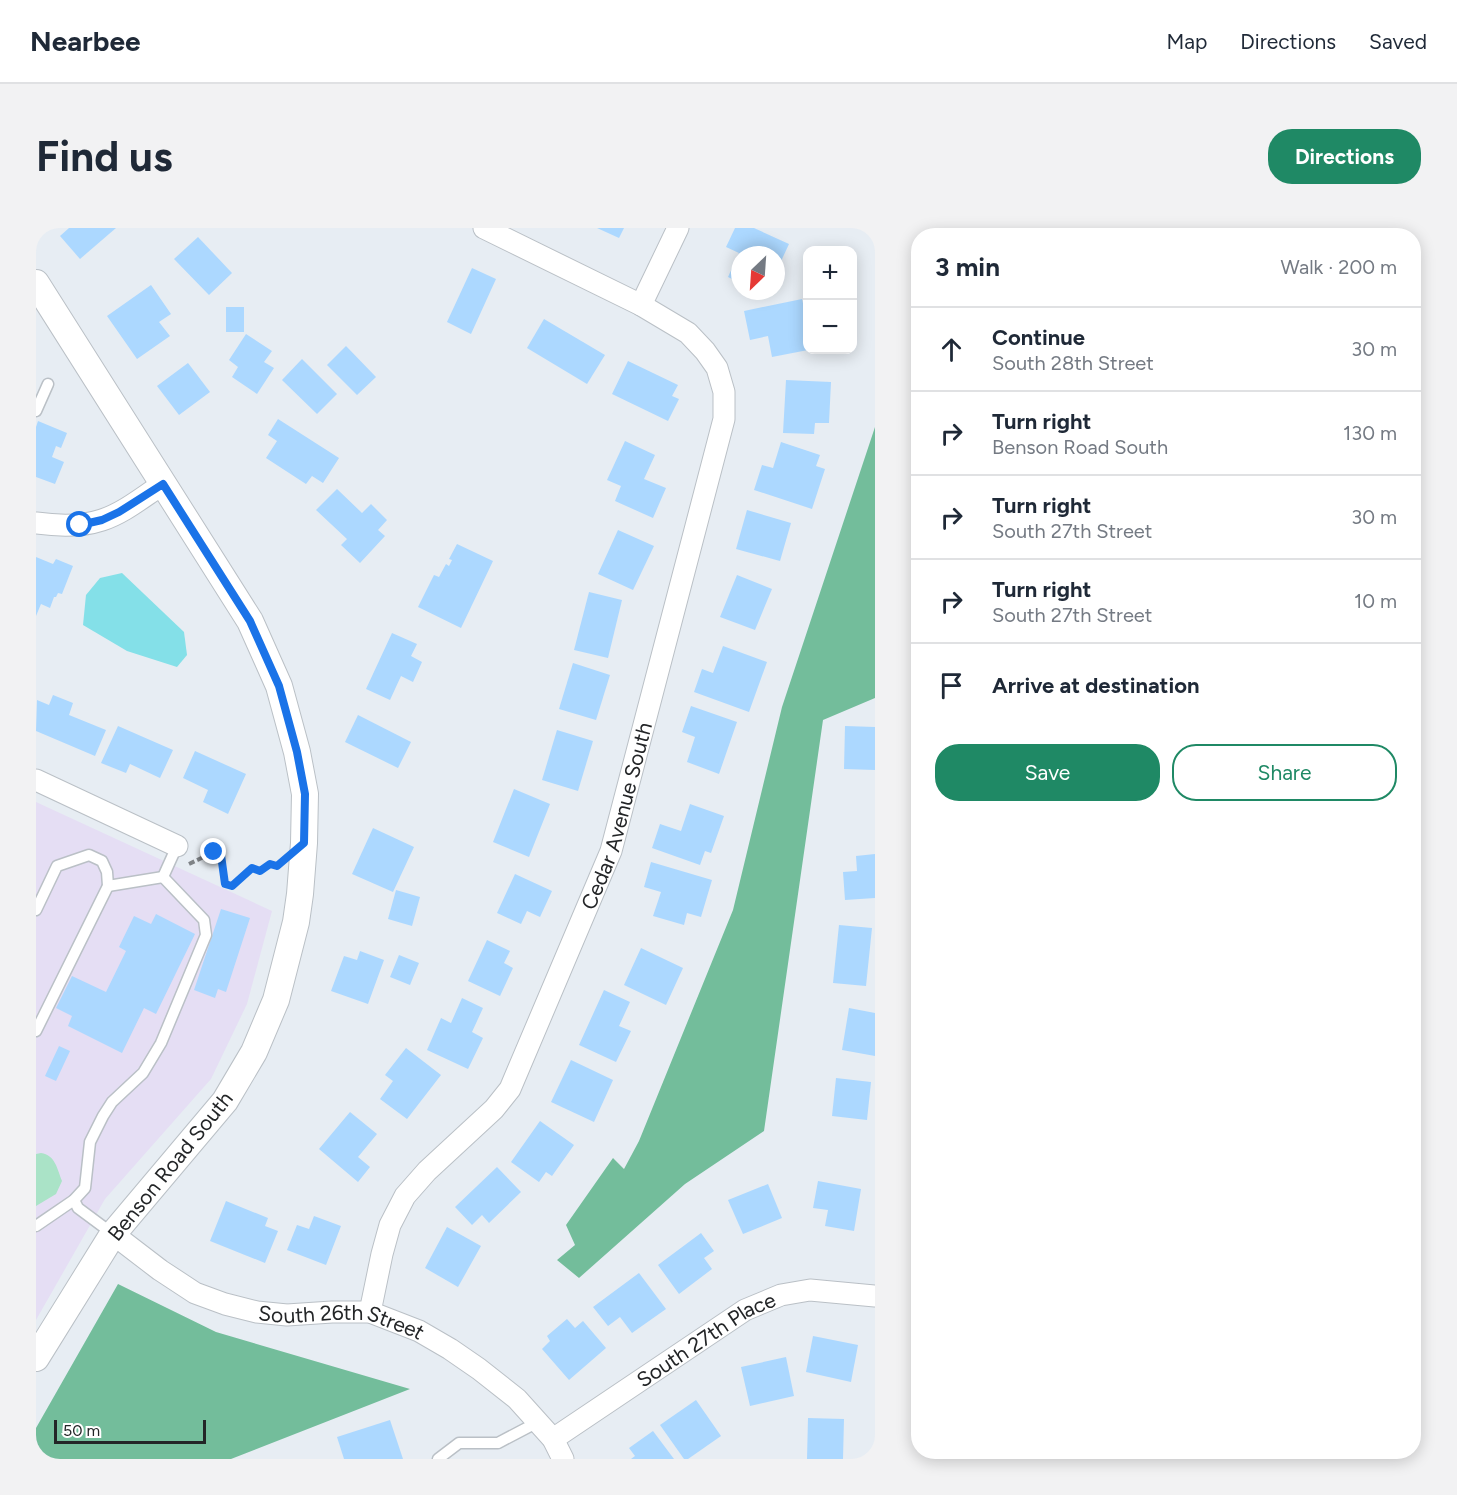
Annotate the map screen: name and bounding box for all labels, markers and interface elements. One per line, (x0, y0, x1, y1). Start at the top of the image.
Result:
text: Nearbee (30, 24, 140, 58)
text: Map (1166, 29, 1207, 54)
text: Directions (1240, 29, 1336, 54)
text: Saved (1369, 29, 1427, 54)
button: Directions (1268, 129, 1421, 184)
text: Find us (36, 131, 173, 182)
north arrow (731, 246, 785, 300)
map controls (803, 246, 857, 354)
button: + (803, 246, 857, 300)
text: 3 min (935, 251, 1000, 283)
text: Walk · 200 m (1281, 255, 1397, 279)
button: − (803, 300, 857, 354)
text: Continue (992, 324, 1085, 351)
icon: ahead (935, 333, 968, 366)
text: 30 m (1351, 337, 1397, 361)
text: South 28th Street (992, 351, 1154, 375)
text: Turn right (992, 408, 1091, 435)
icon: right (935, 417, 968, 450)
text: 130 m (1343, 421, 1397, 445)
text: Benson Road South (992, 435, 1168, 459)
text: Turn right (992, 492, 1091, 519)
icon: right (935, 501, 968, 534)
text: 30 m (1351, 505, 1397, 529)
route start (66, 511, 92, 537)
text: South 27th Street (992, 519, 1152, 543)
text: Turn right (992, 576, 1091, 603)
icon: right (935, 585, 968, 618)
text: 10 m (1354, 589, 1397, 613)
text: South 27th Street (992, 603, 1152, 627)
icon: arrive (935, 669, 968, 702)
text: Arrive at destination (992, 672, 1200, 699)
street label: Cedar Avenue South (575, 720, 657, 913)
button: Save (935, 744, 1160, 801)
button: Share (1172, 744, 1397, 801)
route end (200, 838, 226, 864)
street label: Benson Road South (102, 1086, 238, 1246)
street label: South 27th Place (632, 1286, 779, 1392)
street label: South 26th Street (257, 1300, 429, 1344)
scale bar (54, 1417, 206, 1444)
text: 50 m (63, 1421, 100, 1440)

